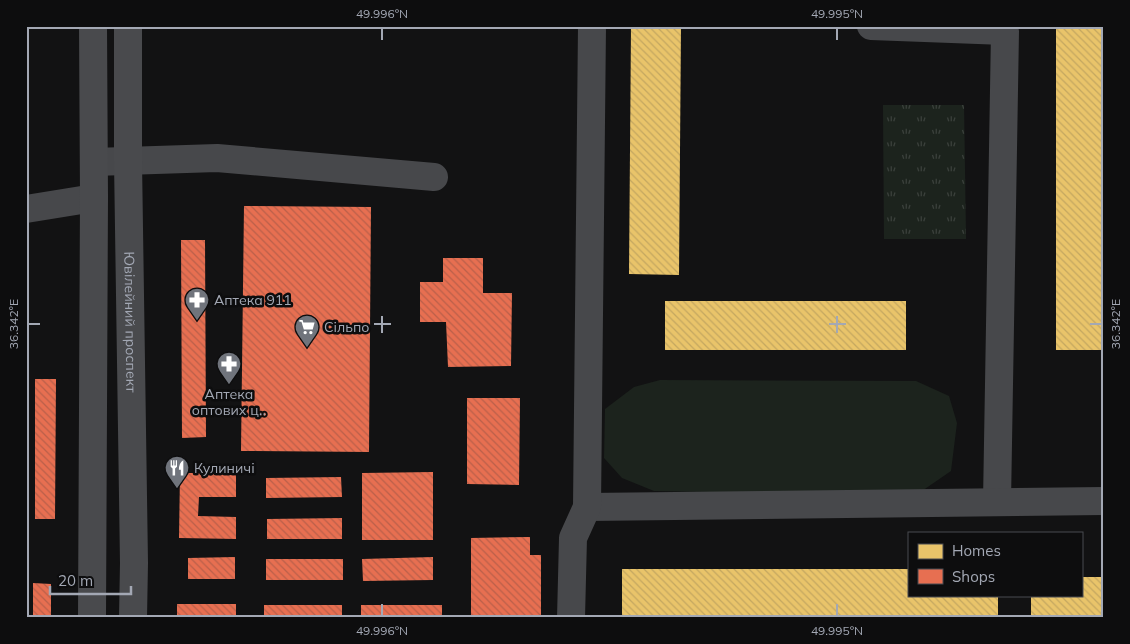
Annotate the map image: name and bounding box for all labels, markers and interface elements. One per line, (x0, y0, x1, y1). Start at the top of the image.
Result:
text: 49.996°N (356, 6, 408, 21)
text: 49.995°N (811, 6, 863, 21)
street label: Ювілейний проспект (120, 251, 140, 393)
pharmacy icon: Аптека 911 (184, 287, 210, 321)
place label: Аптека 911 (214, 291, 292, 309)
text: 36.342°E (6, 299, 21, 349)
text: 36.342°E (1108, 299, 1123, 349)
supermarket icon: Сільпо (294, 314, 320, 348)
place label: Сільпо (324, 318, 369, 336)
pharmacy icon: Аптека оптових ц‥ (216, 351, 242, 385)
place label: Аптека оптових ц‥ (192, 385, 266, 419)
restaurant icon: Кулиничі (164, 455, 190, 489)
place label: Кулиничі (194, 459, 255, 477)
legend (908, 532, 1082, 596)
text: Homes (952, 541, 1001, 560)
scale bar (50, 564, 131, 596)
text: Shops (952, 567, 995, 586)
text: 20 m (58, 571, 93, 590)
text: 49.996°N (356, 623, 408, 638)
text: 49.995°N (811, 623, 863, 638)

